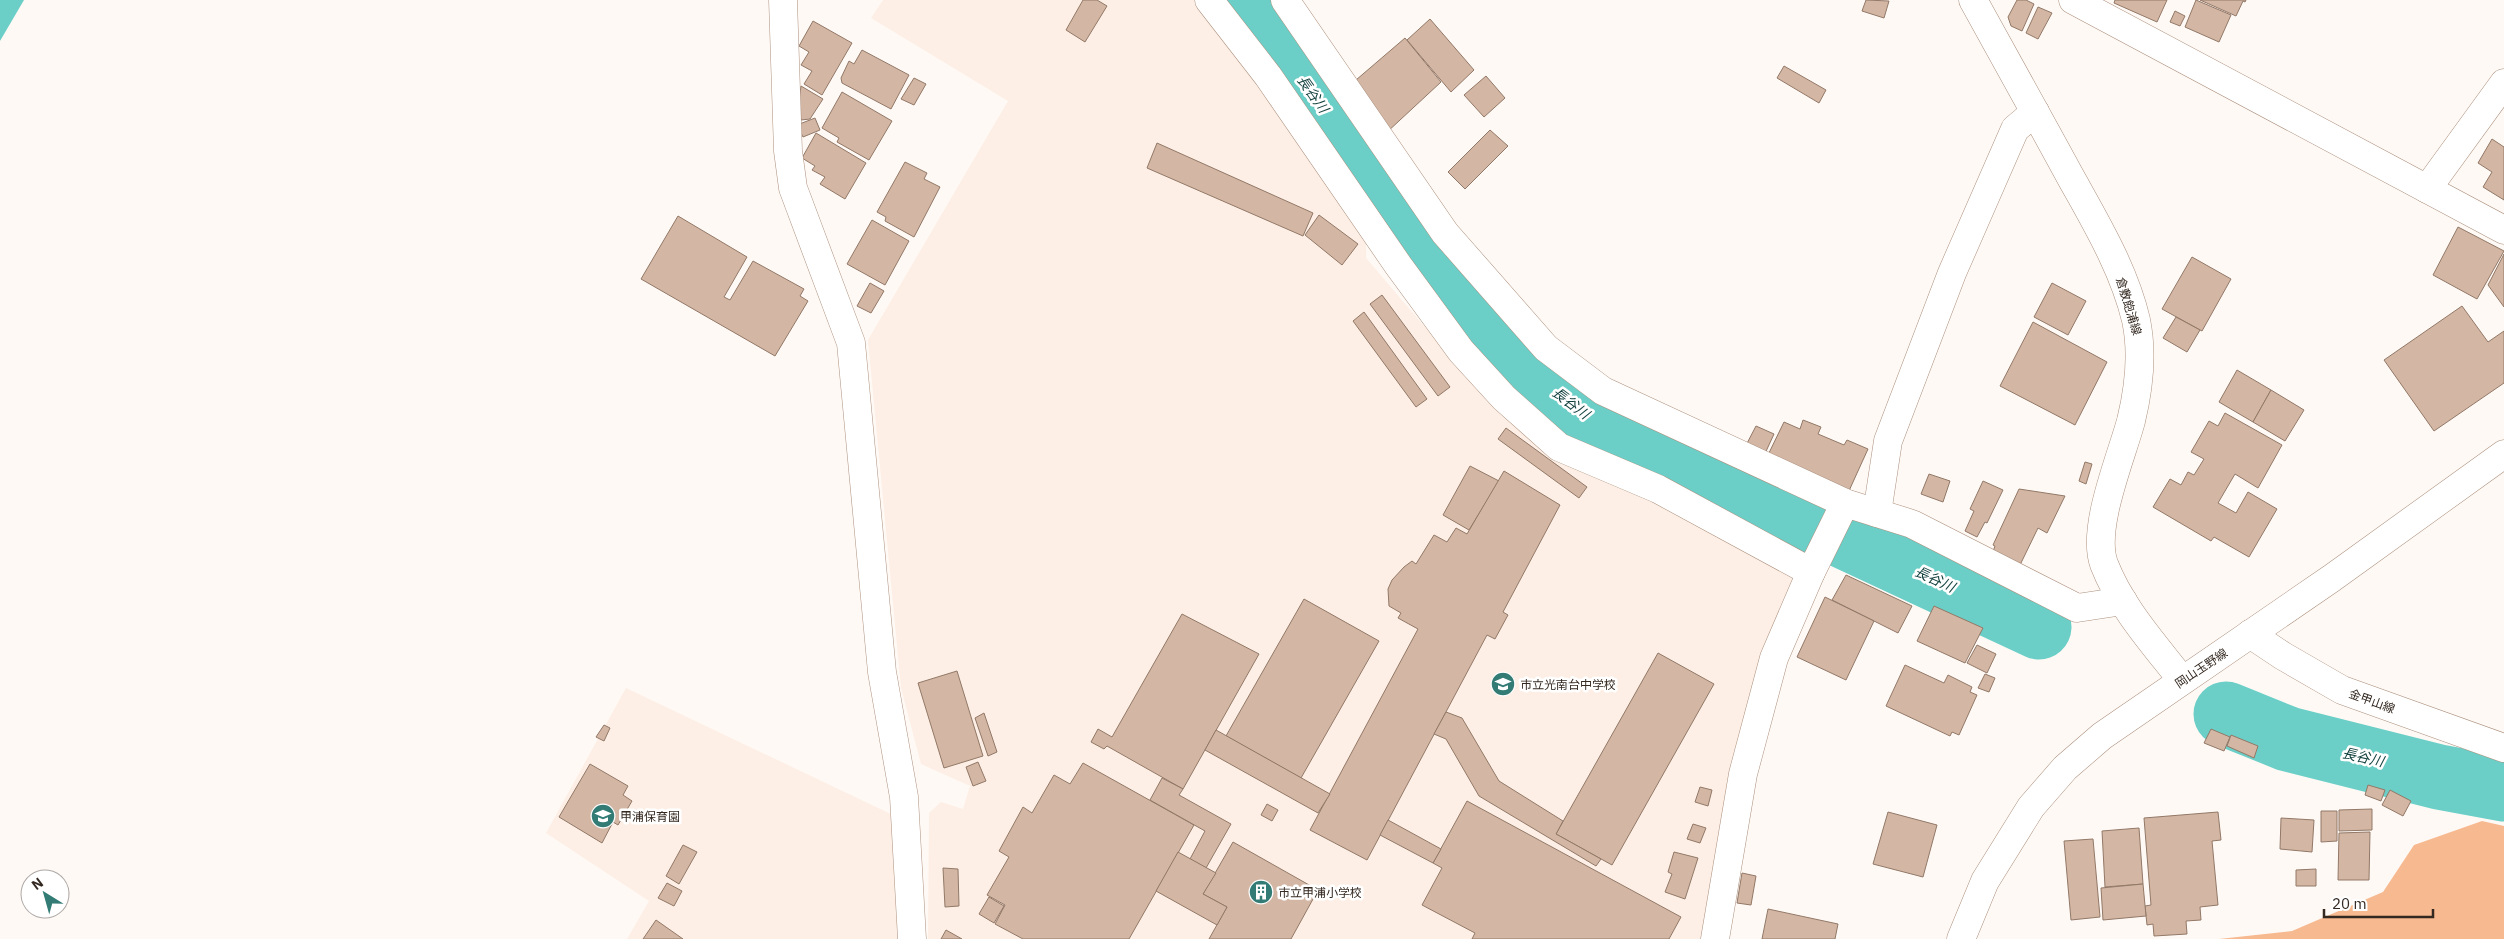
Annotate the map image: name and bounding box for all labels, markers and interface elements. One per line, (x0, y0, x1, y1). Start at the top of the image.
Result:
water label: 長谷川 (1294, 72, 1334, 118)
street label: 倉敷飽浦線 (2113, 275, 2145, 337)
water label: 長谷川 (1549, 383, 1595, 424)
water label: 長谷川 (1912, 562, 1960, 597)
street label: 岡山玉野線 (2172, 645, 2230, 691)
school or university icon: 市立光南台中学校 (1490, 671, 1516, 697)
place label: 市立光南台中学校 (1520, 677, 1616, 692)
street label: 金甲山線 (2347, 686, 2397, 716)
water label: 長谷川 (2341, 744, 2387, 771)
school or university icon: 甲浦保育園 (590, 803, 616, 829)
place label: 甲浦保育園 (620, 809, 680, 824)
north arrow (20, 869, 70, 919)
text: N (28, 873, 47, 894)
building icon: 市立甲浦小学校 (1248, 879, 1274, 905)
place label: 市立甲浦小学校 (1278, 885, 1362, 900)
scale bar (2324, 886, 2433, 918)
text: 20 m (2332, 894, 2367, 913)

